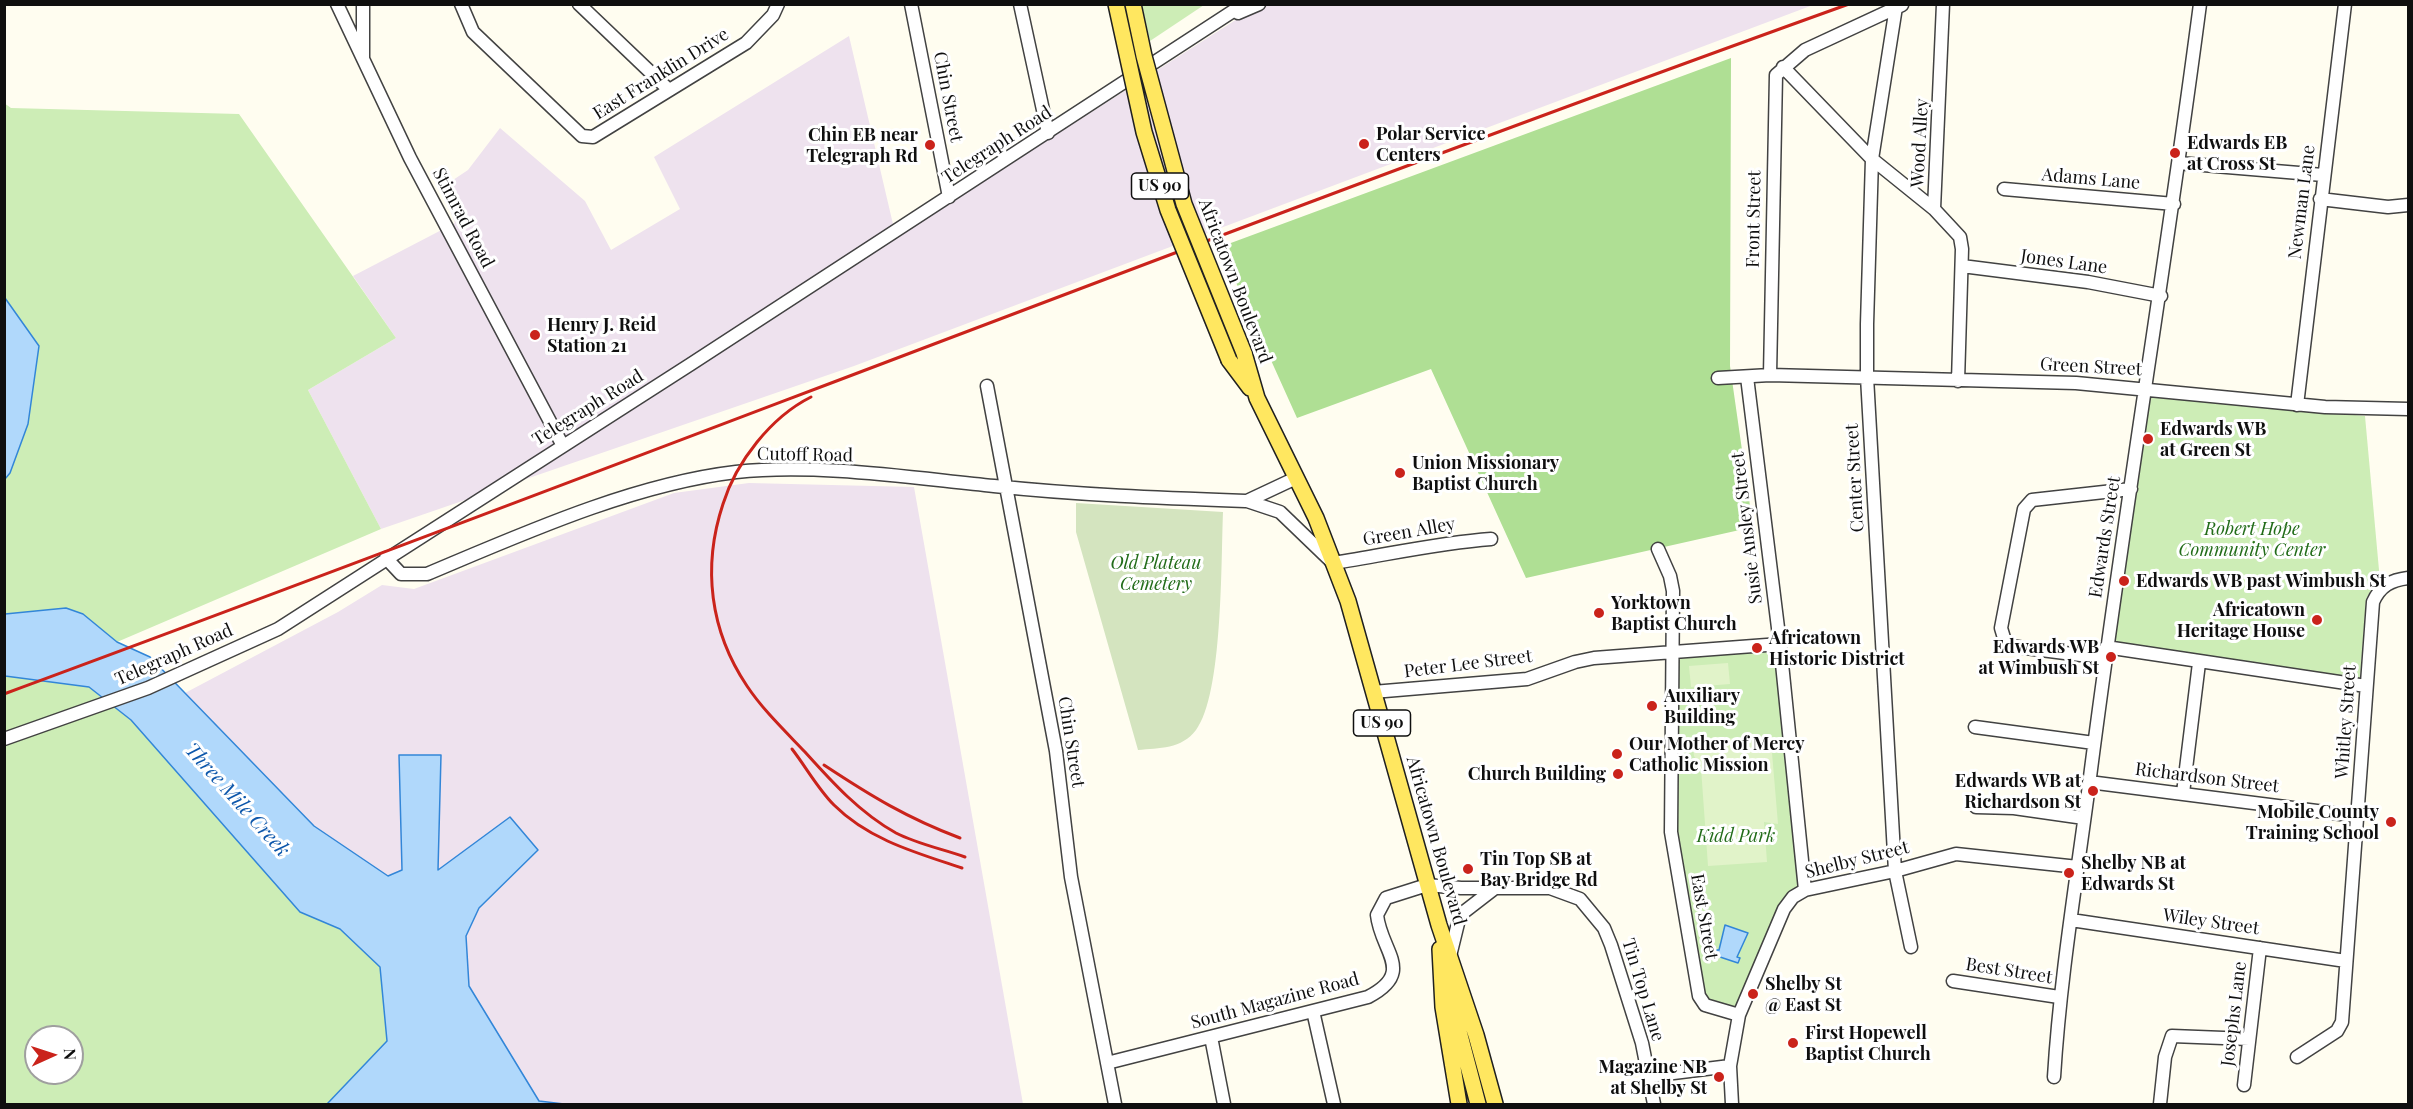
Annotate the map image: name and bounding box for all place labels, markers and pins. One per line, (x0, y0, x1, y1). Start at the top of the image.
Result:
place label: Polar Service Centers (1376, 123, 1485, 166)
place label: Chin EB near Telegraph Rd (806, 124, 918, 166)
place label: Edwards EB at Cross St (2187, 132, 2287, 174)
marker: Polar Service Centers (1357, 137, 1371, 151)
marker: Chin EB near Telegraph Rd (923, 138, 937, 152)
marker: Edwards EB at Cross St (2168, 146, 2182, 160)
place label: Henry J. Reid Station 21 (547, 314, 656, 356)
marker: Henry J. Reid Station 21 (528, 328, 542, 342)
place label: Edwards WB at Green St (2160, 418, 2266, 460)
marker: Edwards WB at Green St (2141, 432, 2155, 446)
place label: Union Missionary Baptist Church (1412, 452, 1559, 494)
marker: Union Missionary Baptist Church (1393, 466, 1407, 480)
place label: Edwards WB past Wimbush St (2136, 570, 2386, 592)
marker: Edwards WB past Wimbush St (2117, 574, 2131, 588)
place label: Yorktown Baptist Church (1611, 592, 1737, 634)
place label: Africatown Heritage House (2177, 599, 2305, 642)
marker: Yorktown Baptist Church (1592, 606, 1606, 620)
marker: Africatown Heritage House (2310, 613, 2324, 627)
place label: Africatown Historic District (1769, 627, 1905, 670)
place label: Edwards WB at Wimbush St (1979, 636, 2099, 678)
marker: Africatown Historic District (1750, 641, 1764, 655)
marker: Edwards WB at Wimbush St (2104, 650, 2118, 664)
place label: Auxiliary Building (1664, 685, 1740, 728)
marker: Auxiliary Building (1645, 699, 1659, 713)
place label: Our Mother of Mercy Catholic Mission (1629, 733, 1804, 776)
marker: Our Mother of Mercy Catholic Mission (1610, 747, 1624, 761)
place label: Church Building (1468, 763, 1606, 785)
marker: Church Building (1611, 767, 1625, 781)
place label: Edwards WB at Richardson St (1955, 770, 2081, 812)
marker: Edwards WB at Richardson St (2086, 784, 2100, 798)
place label: Mobile County Training School (2246, 801, 2379, 844)
marker: Mobile County Training School (2384, 815, 2398, 829)
place label: Tin Top SB at Bay Bridge Rd (1480, 848, 1598, 890)
place label: Shelby NB at Edwards St (2081, 852, 2186, 894)
marker: Tin Top SB at Bay Bridge Rd (1461, 862, 1475, 876)
marker: Shelby NB at Edwards St (2062, 866, 2076, 880)
place label: Shelby St @ East St (1765, 973, 1842, 1016)
marker: Shelby St @ East St (1746, 987, 1760, 1001)
place label: First Hopewell Baptist Church (1805, 1022, 1931, 1064)
marker: First Hopewell Baptist Church (1786, 1036, 1800, 1050)
place label: Magazine NB at Shelby St (1598, 1056, 1707, 1098)
marker: Magazine NB at Shelby St (1712, 1070, 1726, 1084)

